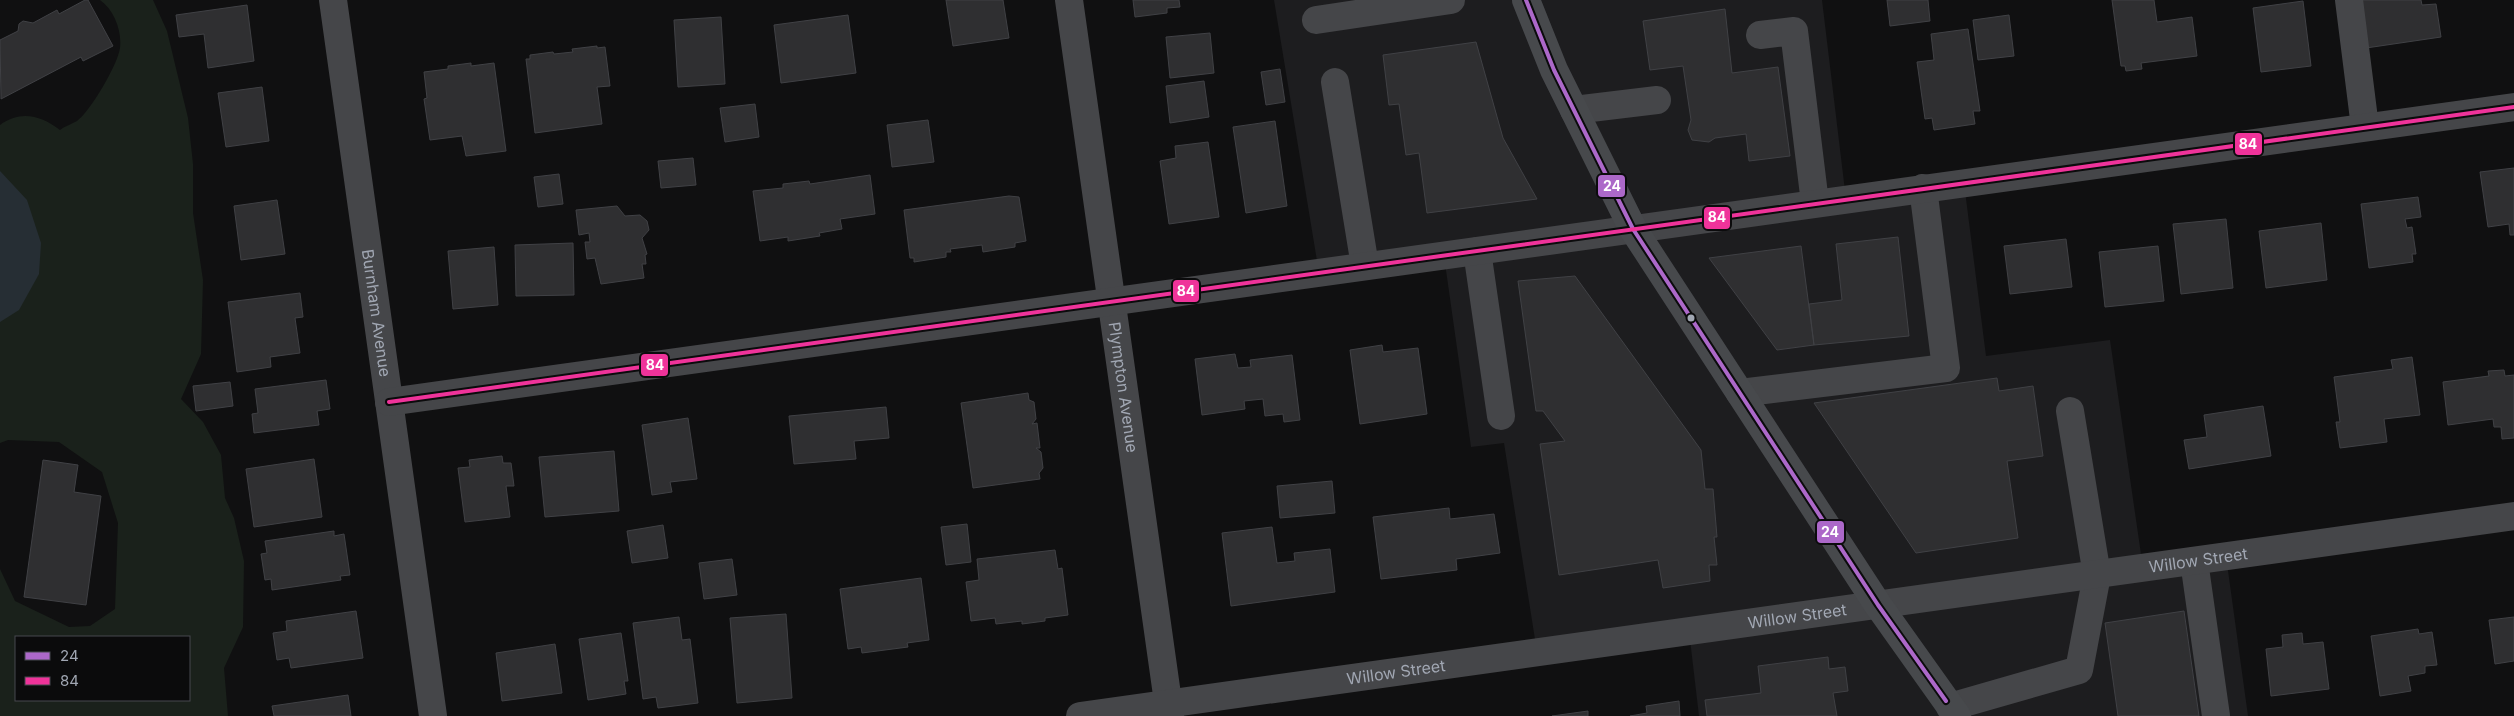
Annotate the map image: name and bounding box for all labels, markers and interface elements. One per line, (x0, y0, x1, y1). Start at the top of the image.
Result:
line badge: 84 (2234, 132, 2263, 156)
text: 84 (2239, 135, 2257, 152)
line badge: 24 (1597, 174, 1626, 198)
text: 24 (1603, 177, 1621, 194)
line badge: 84 (1703, 206, 1731, 230)
text: 84 (1708, 208, 1726, 225)
street label: Burnham Avenue (358, 248, 396, 378)
line badge: 84 (1172, 279, 1200, 303)
text: 84 (1177, 282, 1195, 299)
unlabelled marker (1686, 313, 1696, 323)
street label: Plympton Avenue (1105, 321, 1143, 454)
line badge: 84 (640, 353, 669, 377)
text: 84 (646, 356, 664, 373)
line badge: 24 (1816, 520, 1845, 544)
text: 24 (1821, 523, 1839, 540)
street label: Willow Street (2148, 543, 2249, 577)
street label: Willow Street (1746, 599, 1848, 633)
legend (15, 636, 190, 701)
text: 24 (60, 646, 79, 665)
street label: Willow Street (1345, 655, 1447, 689)
text: 84 (60, 671, 79, 690)

